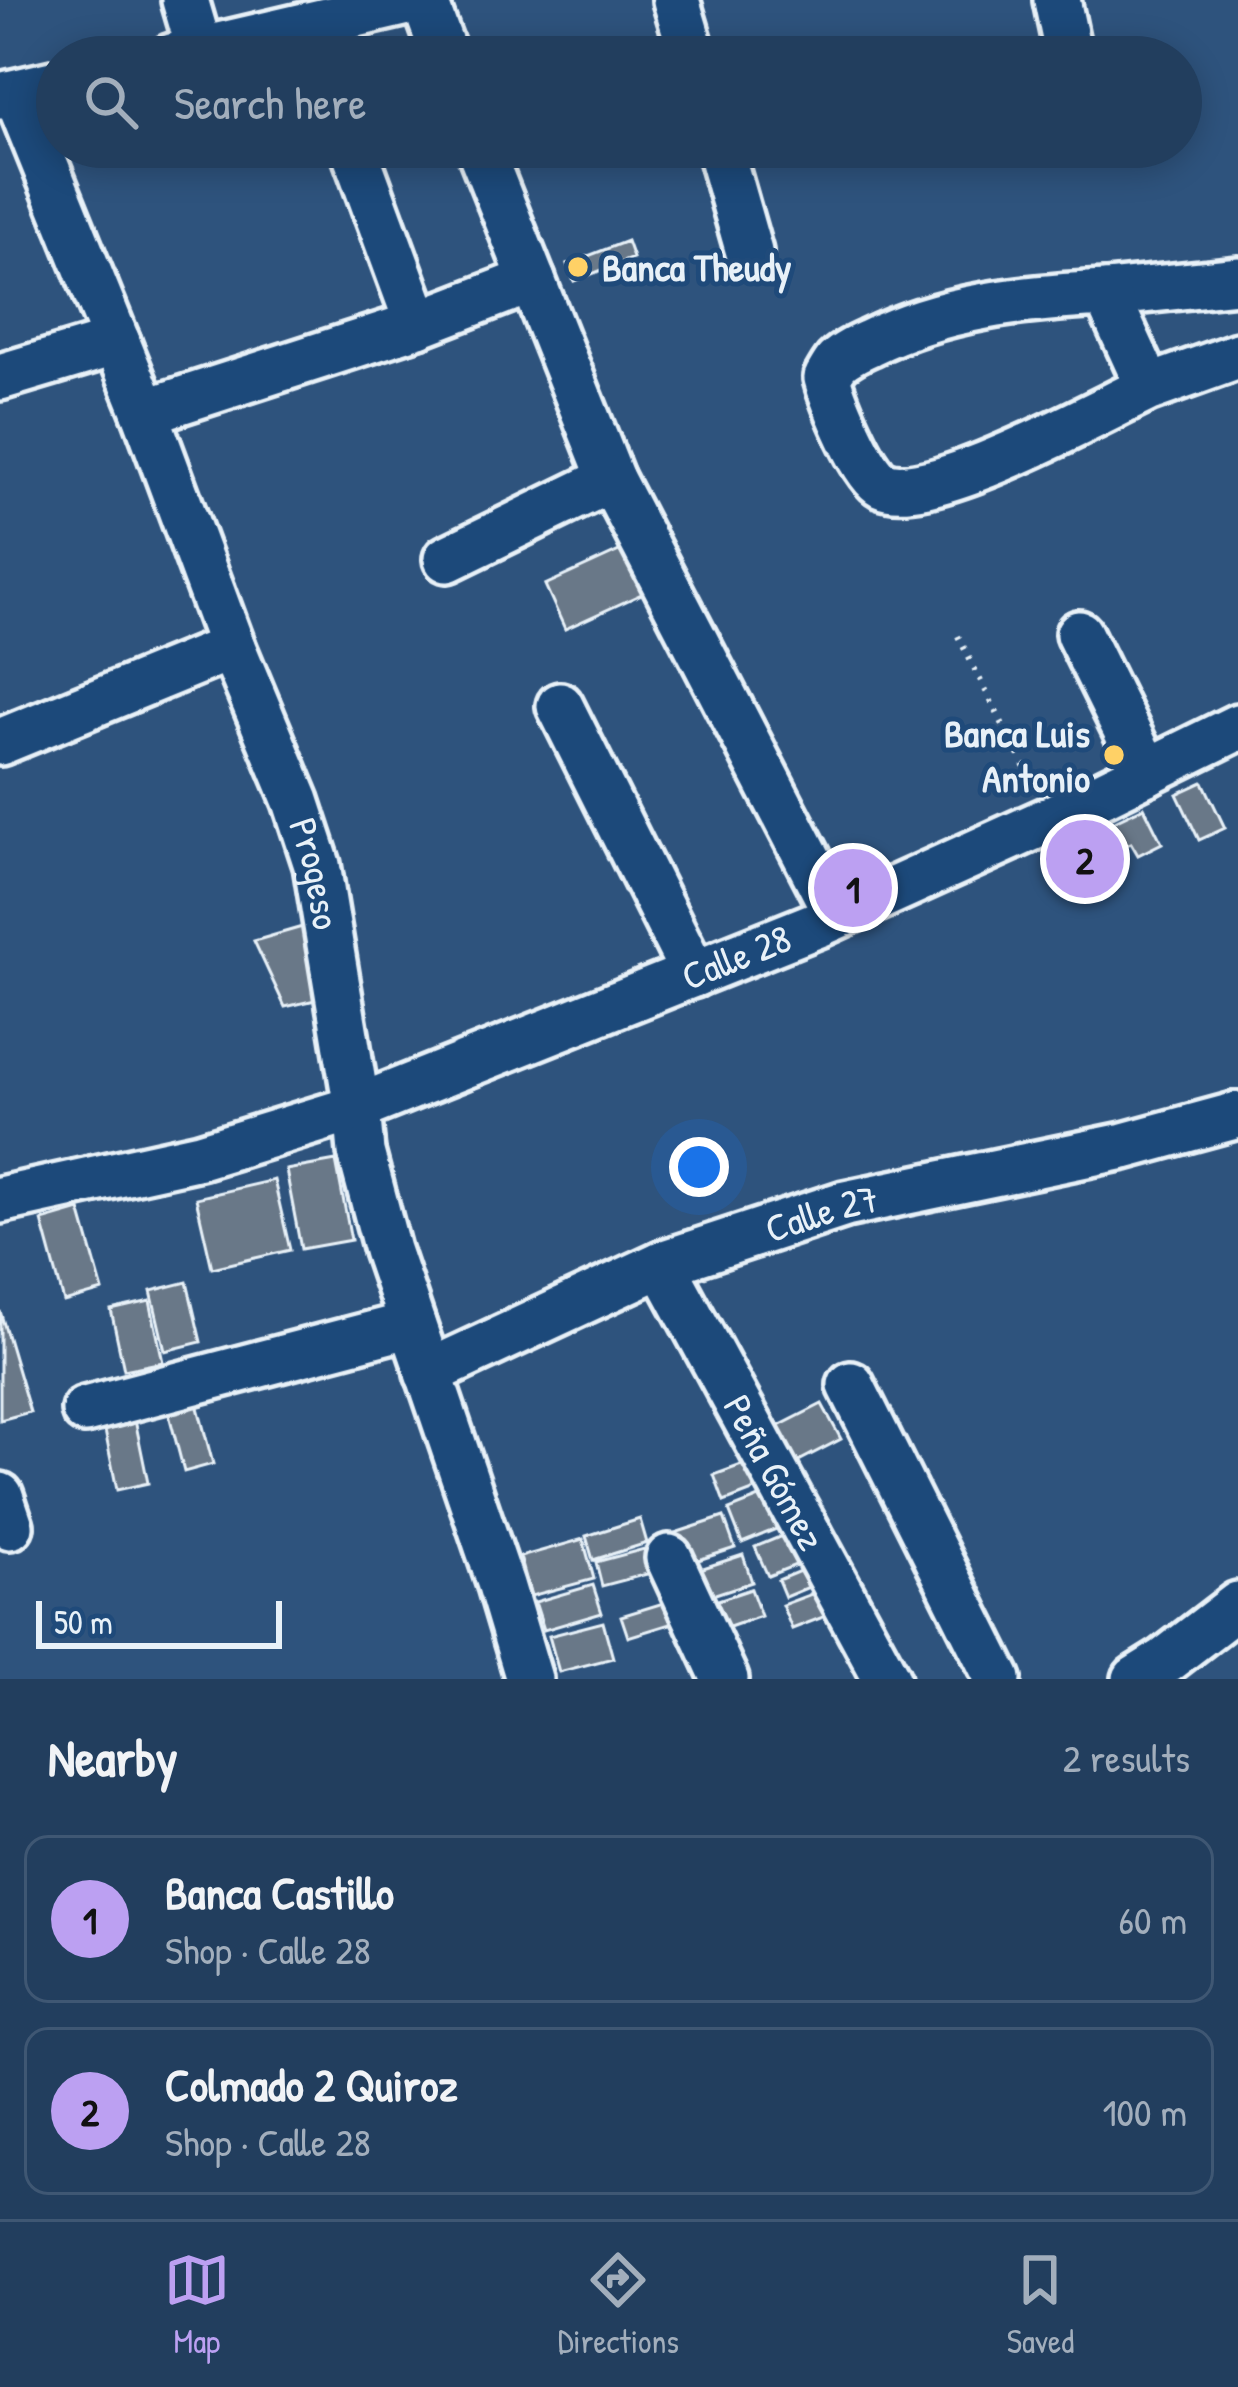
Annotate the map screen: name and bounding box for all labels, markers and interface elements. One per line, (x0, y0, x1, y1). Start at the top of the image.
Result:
search box (36, 36, 1202, 168)
icon: search (78, 69, 144, 135)
text: Search here (174, 72, 366, 133)
place label: Banca Theudy (602, 240, 792, 294)
marker: Banca Theudy (565, 254, 591, 280)
place label: Banca Luis Antonio (944, 706, 1090, 804)
marker: Banca Luis Antonio (1101, 742, 1127, 768)
street label: Progeso (277, 811, 354, 933)
pin: 2 (1046, 814, 1124, 904)
pin: 1 (814, 843, 892, 933)
street label: Calle 28 (673, 911, 798, 1002)
your location (669, 1137, 729, 1197)
street label: Calle 27 (758, 1171, 883, 1254)
street label: Peña Gómez (712, 1385, 839, 1559)
scale bar (36, 1595, 282, 1648)
text: 50 m (54, 1600, 113, 1644)
text: Nearby (48, 1723, 178, 1792)
text: 2 results (1063, 1731, 1190, 1784)
text: Banca Castillo (165, 1862, 394, 1923)
text: 1 (83, 1893, 97, 1946)
text: 60 m (1118, 1893, 1187, 1946)
text: Shop · Calle 28 (165, 1923, 371, 1976)
text: Colmado 2 Quiroz (165, 2054, 458, 2115)
text: 2 (81, 2085, 99, 2138)
text: 100 m (1102, 2085, 1187, 2138)
text: Shop · Calle 28 (165, 2115, 371, 2168)
tab: Map (164, 2247, 230, 2363)
tab: Directions (558, 2247, 679, 2363)
tab: Saved (1007, 2247, 1074, 2363)

